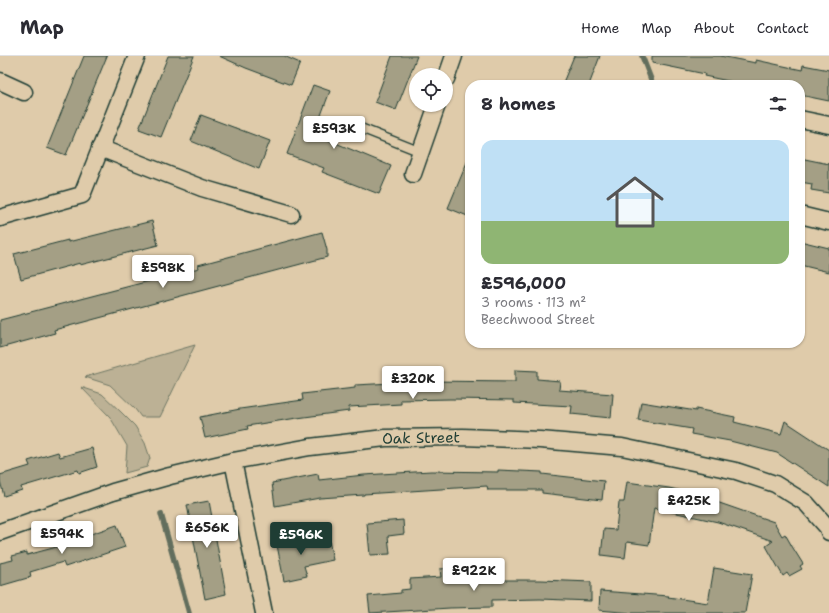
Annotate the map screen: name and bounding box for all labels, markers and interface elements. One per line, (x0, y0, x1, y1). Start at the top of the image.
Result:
text: Map (20, 15, 64, 40)
text: Home (581, 19, 620, 37)
text: Map (642, 19, 672, 37)
text: About (694, 19, 735, 37)
text: Contact (757, 19, 809, 37)
map controls (409, 68, 453, 112)
button: locate (409, 68, 453, 112)
text: 8 homes (481, 93, 556, 115)
icon: filters (767, 93, 789, 115)
pin: £593K (306, 116, 362, 150)
text: £593K (312, 120, 356, 137)
icon: home (599, 166, 671, 238)
pin: £598K (135, 255, 191, 289)
text: £598K (141, 259, 185, 276)
text: £596,000 (481, 272, 566, 294)
text: 3 rooms · 113 m² (481, 294, 586, 311)
text: Beechwood Street (481, 311, 595, 328)
pin: £320K (385, 366, 441, 400)
text: £320K (391, 370, 435, 387)
street label: Oak Street (382, 427, 460, 449)
pin: £425K (661, 488, 717, 522)
text: £425K (667, 492, 711, 509)
pin: £656K (179, 515, 235, 549)
text: £656K (185, 519, 229, 536)
pin: £594K (34, 521, 90, 555)
pin: £596K (273, 522, 329, 556)
text: £594K (40, 525, 84, 542)
text: £596K (279, 526, 323, 543)
pin: £922K (446, 558, 502, 592)
text: £922K (452, 562, 496, 579)

